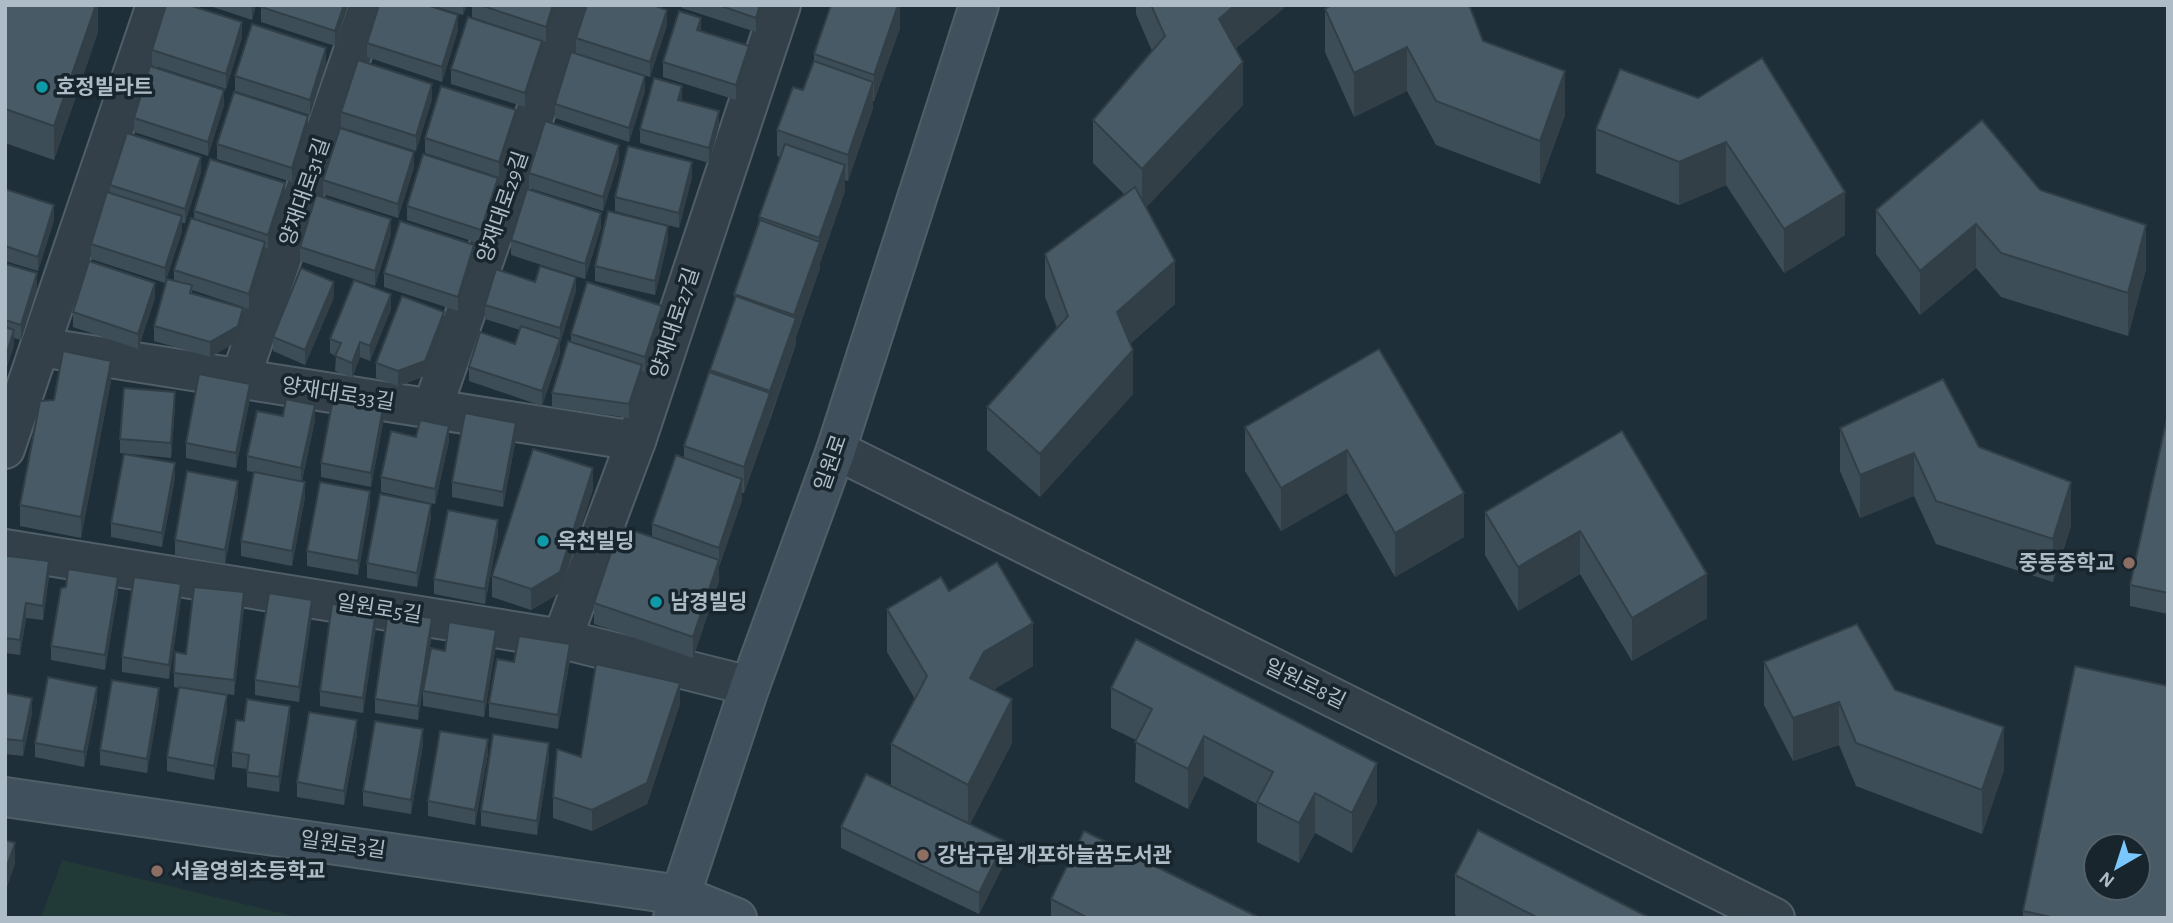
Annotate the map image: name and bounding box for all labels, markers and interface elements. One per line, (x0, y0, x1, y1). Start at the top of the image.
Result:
place label: 호정빌라트 (56, 76, 153, 98)
marker: 호정빌라트 (34, 79, 50, 95)
street label: 양재대로31길 (276, 135, 333, 249)
street label: 양재대로29길 (473, 148, 532, 265)
street label: 양재대로27길 (646, 265, 703, 381)
street label: 양재대로33길 (280, 374, 396, 413)
street label: 일원로 (811, 432, 850, 494)
place label: 옥천빌딩 (557, 530, 634, 552)
marker: 옥천빌딩 (535, 533, 551, 549)
place label: 중동중학교 (2018, 552, 2115, 574)
marker: 중동중학교 (2121, 555, 2137, 571)
street label: 일원로5길 (335, 591, 423, 626)
place label: 남경빌딩 (670, 591, 747, 613)
marker: 남경빌딩 (648, 594, 664, 610)
street label: 일원로8길 (1261, 655, 1349, 713)
street label: 일원로3길 (299, 828, 387, 861)
north arrow (2082, 832, 2152, 902)
place label: 강남구립 개포하늘꿈도서관 (937, 844, 1172, 866)
marker: 강남구립 개포하늘꿈도서관 (915, 847, 931, 863)
place label: 서울영희초등학교 (171, 860, 326, 882)
marker: 서울영희초등학교 (149, 863, 165, 879)
text: N (2096, 868, 2118, 891)

